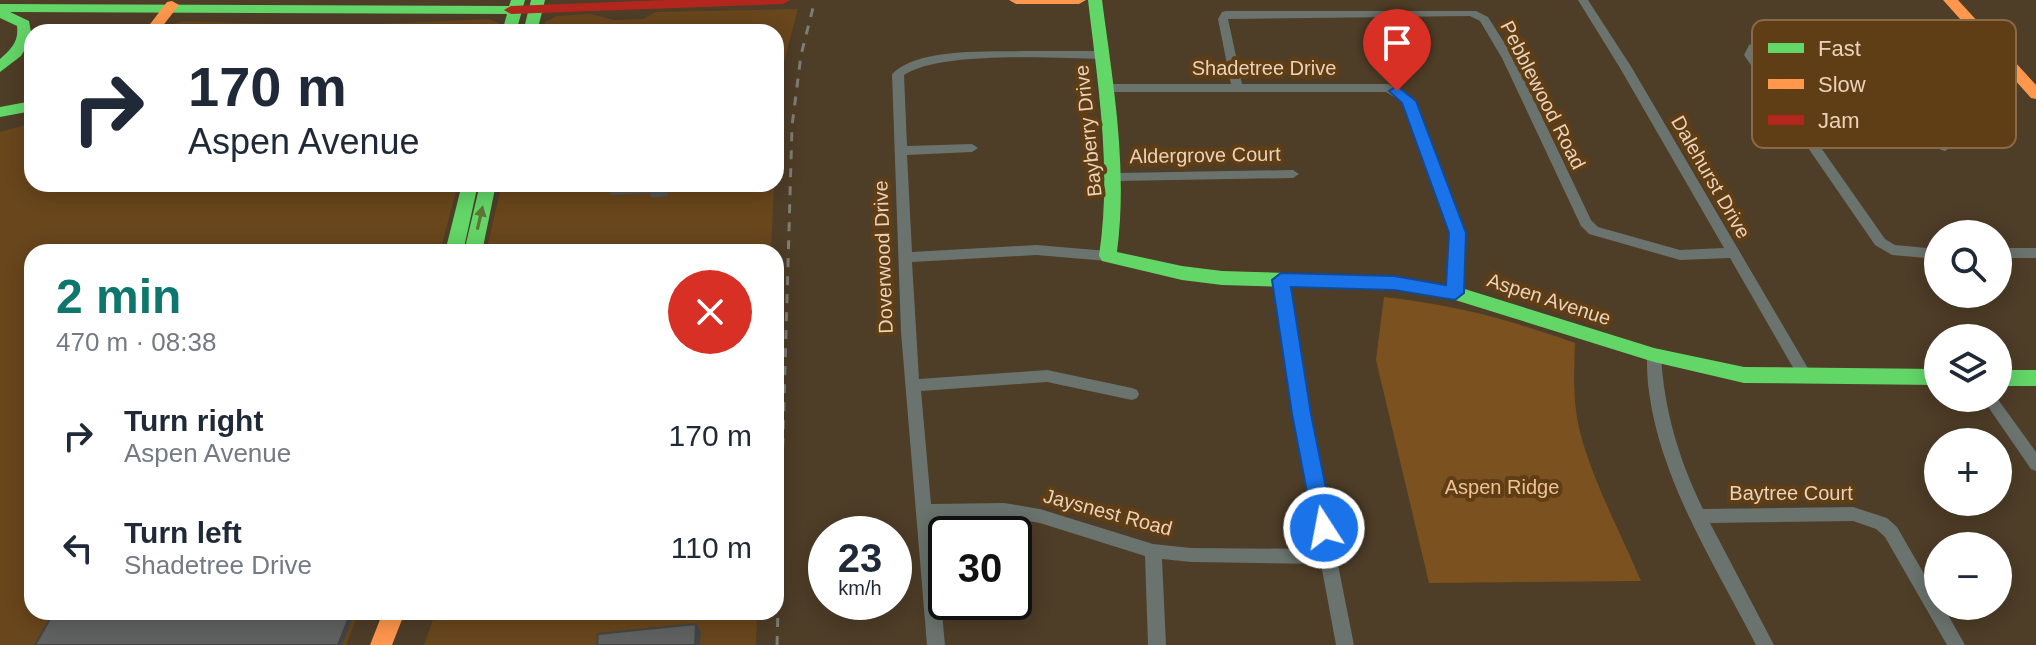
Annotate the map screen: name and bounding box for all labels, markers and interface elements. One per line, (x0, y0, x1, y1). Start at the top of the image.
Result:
pin (1363, 9, 1431, 91)
street label: Pebblewood Road (1496, 17, 1590, 173)
legend (1752, 20, 2016, 148)
icon: arrive (1375, 21, 1419, 65)
text: Fast (1818, 36, 1861, 61)
text: 170 m (188, 55, 347, 118)
icon: right (56, 56, 160, 160)
street label: Shadetree Drive (1192, 57, 1336, 79)
street label: Bayberry Drive (1070, 64, 1106, 198)
text: Slow (1818, 72, 1866, 97)
text: Jam (1818, 108, 1860, 133)
street label: Dalehurst Drive (1667, 112, 1755, 242)
text: Aspen Avenue (188, 121, 420, 162)
street label: Aldergrove Court (1129, 143, 1281, 167)
street label: Doverwood Drive (869, 180, 897, 334)
one-way arrow (474, 205, 487, 230)
map controls (1924, 220, 2012, 620)
button: search (1924, 220, 2012, 308)
street label: Aspen Avenue (1484, 269, 1614, 329)
text: 2 min (56, 270, 181, 323)
button: close (668, 270, 752, 354)
button: layers (1924, 324, 2012, 412)
text: 470 m · 08:38 (56, 327, 216, 357)
text: Turn right (124, 404, 263, 437)
icon: right (56, 414, 100, 458)
text: 170 m (669, 419, 752, 452)
button: + (1924, 428, 2012, 516)
text: Aspen Avenue (124, 438, 291, 468)
park label: Aspen Ridge (1445, 476, 1559, 498)
street label: Baytree Court (1729, 482, 1853, 504)
street label: Jaysnest Road (1041, 484, 1175, 540)
position arrow (1282, 486, 1366, 570)
text: Turn left (124, 516, 242, 549)
speed limit sign: 30 (928, 516, 1032, 620)
icon: left (56, 526, 100, 570)
text: 110 m (671, 531, 752, 564)
button: − (1924, 532, 2012, 620)
text: 23 (838, 536, 882, 580)
text: Shadetree Drive (124, 550, 312, 580)
text: km/h (838, 577, 882, 599)

